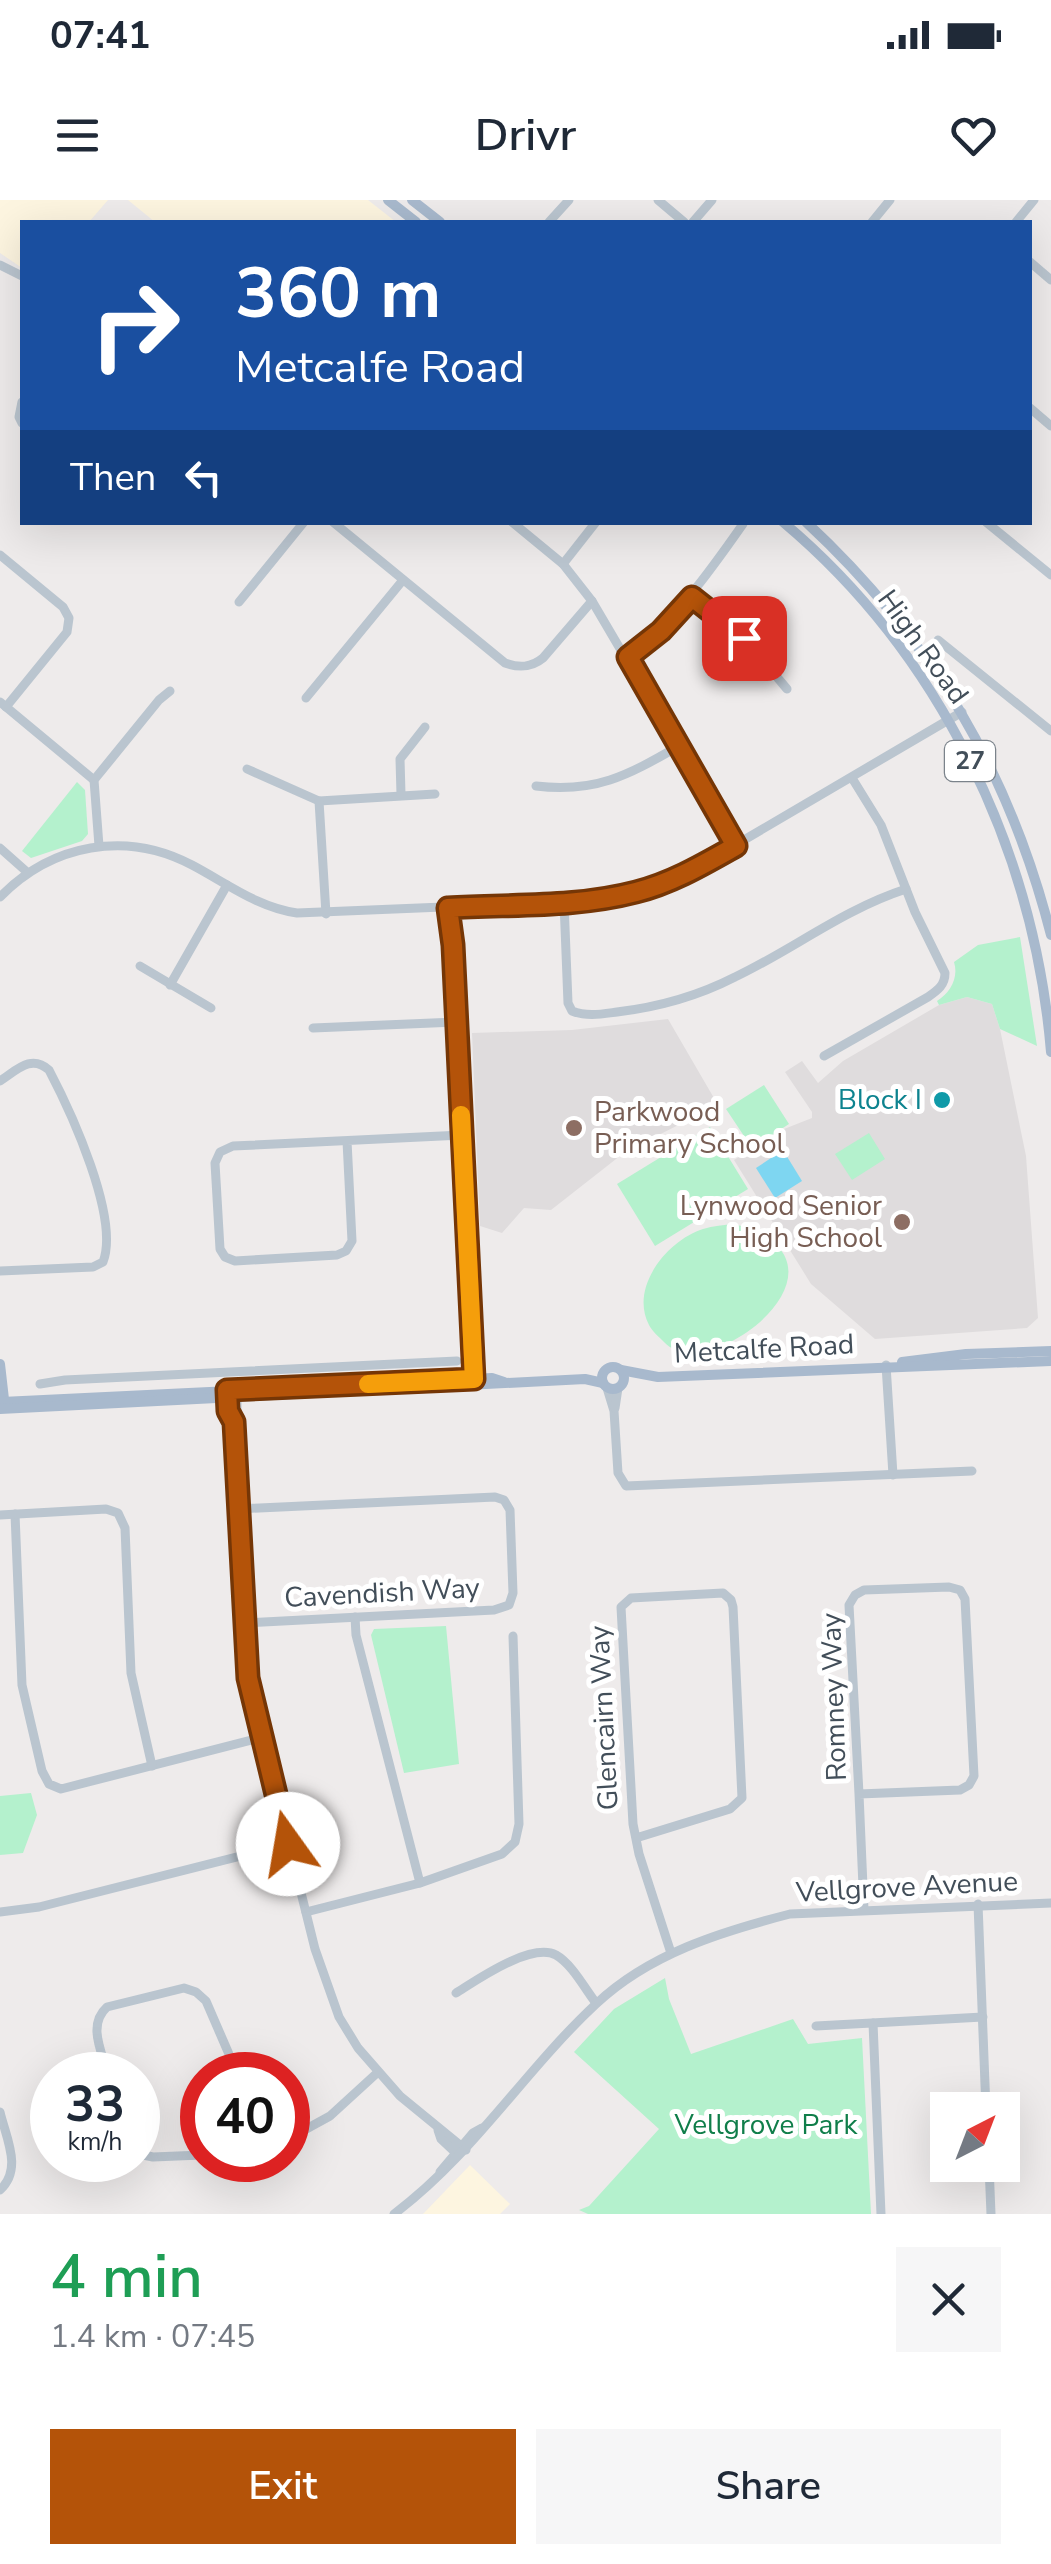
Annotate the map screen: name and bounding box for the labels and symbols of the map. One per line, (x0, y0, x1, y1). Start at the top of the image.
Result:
street label: High Road (869, 582, 977, 712)
pin (702, 596, 787, 681)
road number: 27 (945, 741, 995, 781)
place label: Block I (838, 1081, 922, 1119)
marker: Block I (931, 1089, 953, 1111)
place label: Parkwood Primary School (594, 1093, 785, 1163)
marker: Parkwood Primary School (563, 1117, 585, 1139)
place label: Lynwood Senior High School (680, 1187, 883, 1257)
marker: Lynwood Senior High School (891, 1211, 913, 1233)
street label: Metcalfe Road (673, 1325, 855, 1373)
street label: Cavendish Way (283, 1569, 481, 1617)
street label: Romney Way (812, 1612, 856, 1782)
street label: Glencairn Way (580, 1624, 628, 1811)
position arrow (236, 1792, 340, 1896)
street label: Vellgrove Avenue (794, 1862, 1019, 1912)
speed limit sign: 40 (180, 2052, 310, 2182)
north arrow (930, 2092, 1020, 2182)
park label: Vellgrove Park (674, 2106, 858, 2144)

